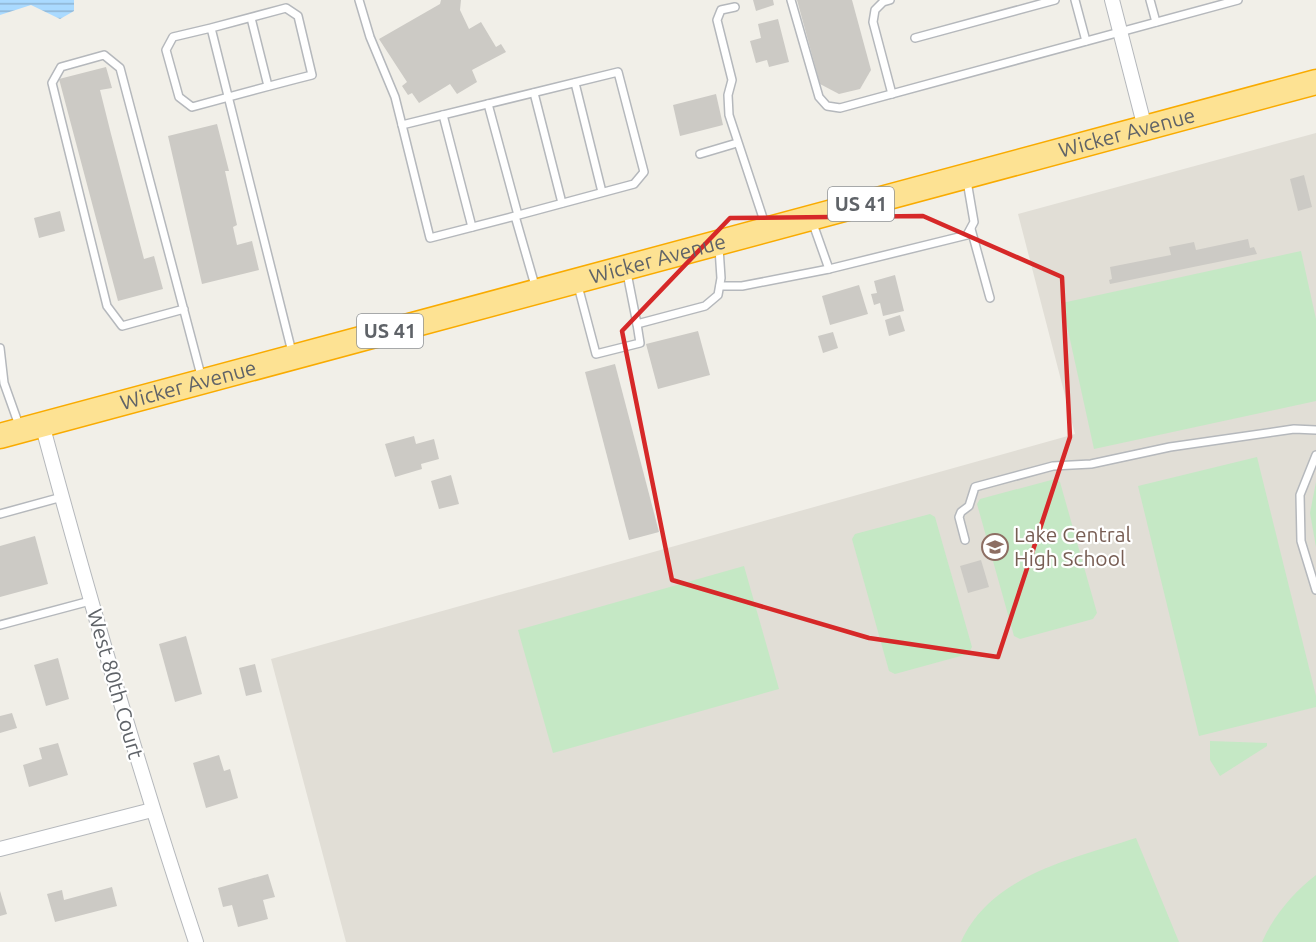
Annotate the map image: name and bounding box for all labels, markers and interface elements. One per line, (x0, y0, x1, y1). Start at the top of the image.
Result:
street label: Wicker Avenue (1056, 102, 1197, 162)
road number: US 41 (828, 187, 894, 221)
street label: Wicker Avenue (587, 228, 728, 288)
road number: US 41 (357, 314, 423, 348)
street label: Wicker Avenue (117, 355, 259, 414)
place label: Lake Central High School (1014, 522, 1131, 570)
school or university icon: Lake Central High School (980, 532, 1010, 562)
street label: West 80th Court (83, 606, 149, 762)

